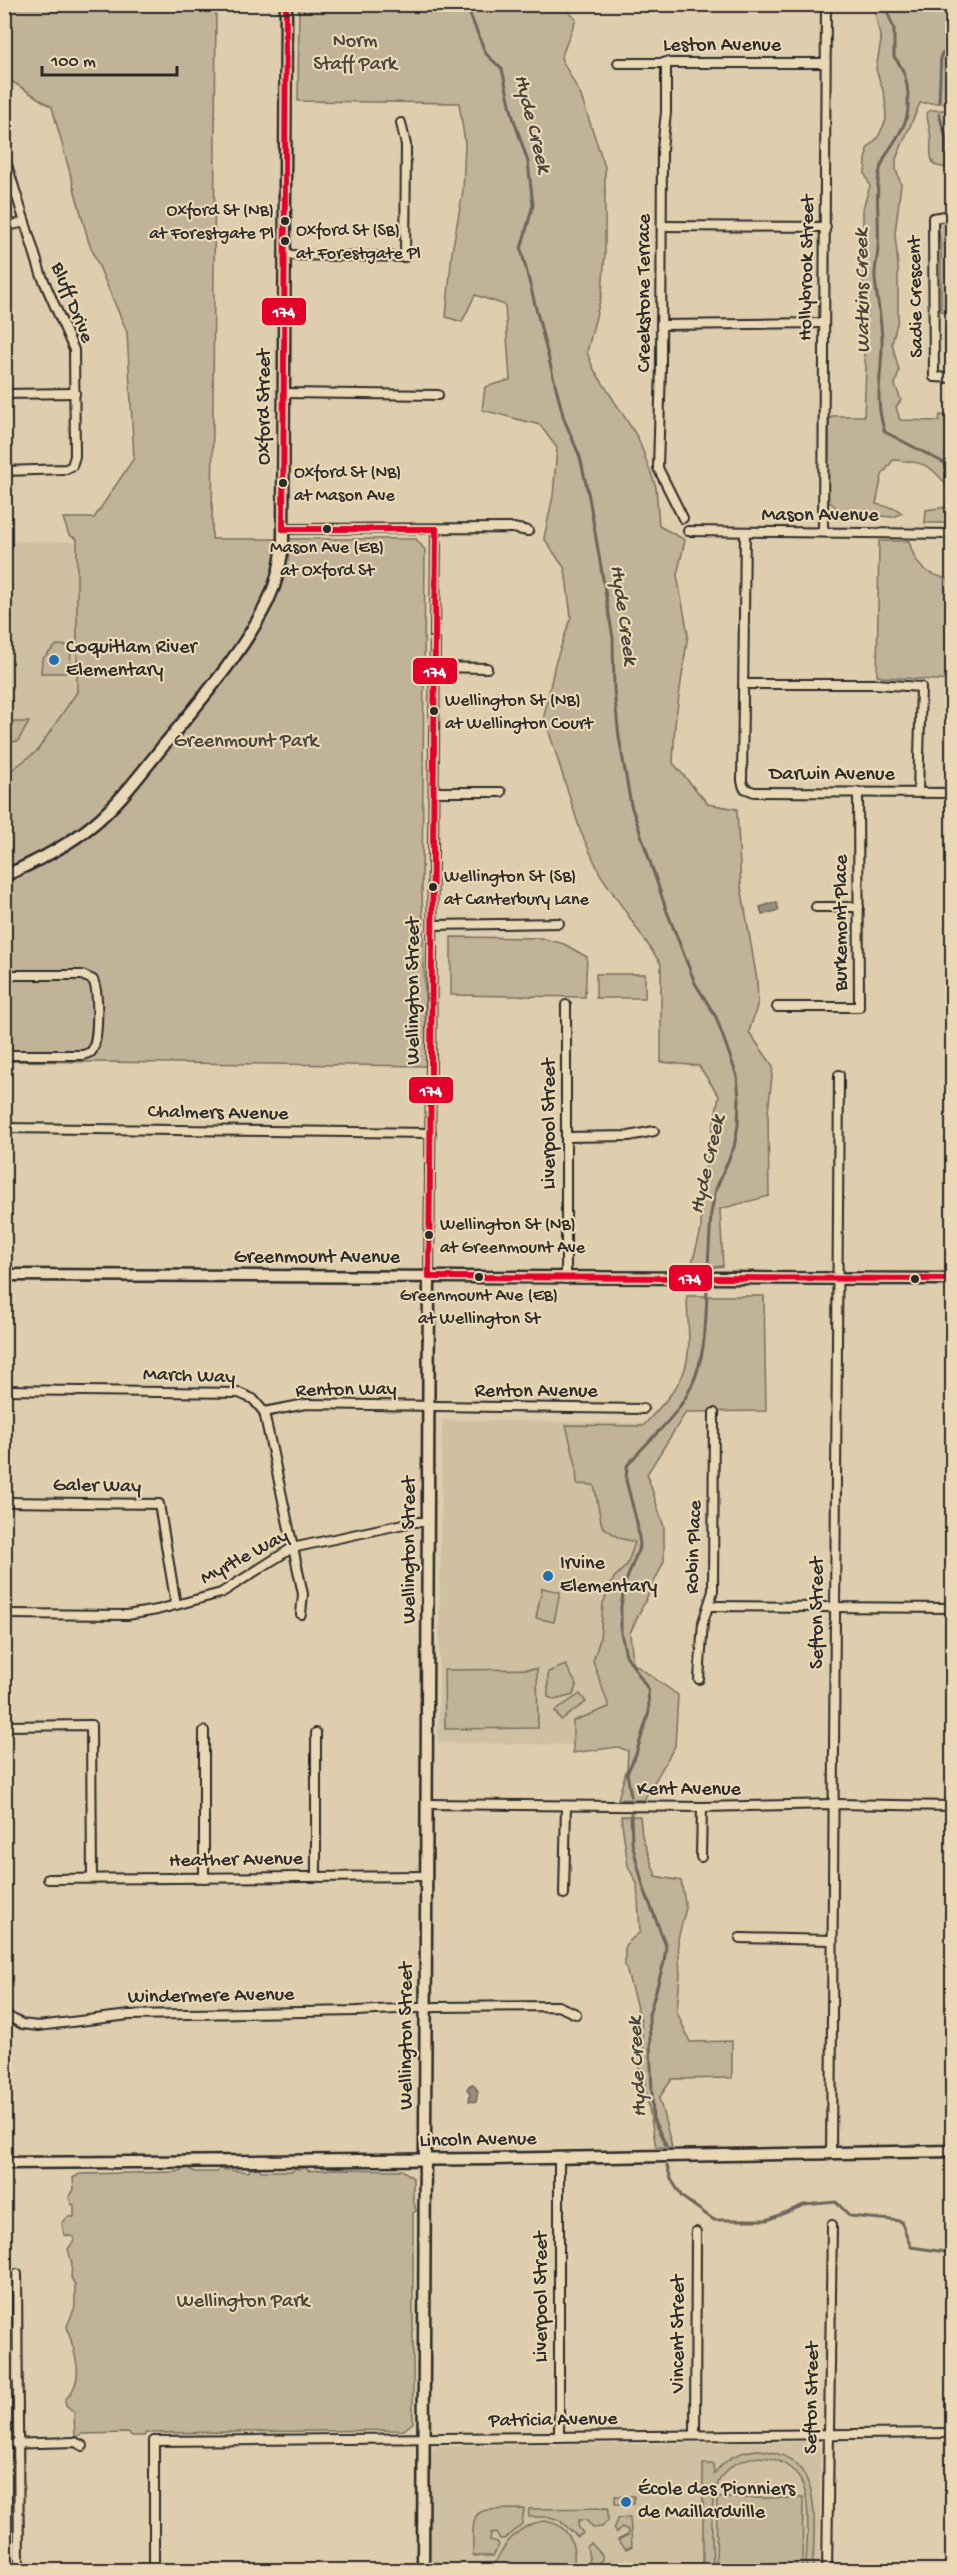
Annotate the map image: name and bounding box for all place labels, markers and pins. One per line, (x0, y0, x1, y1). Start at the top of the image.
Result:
place label: Oxford St (NB) at Forestgate Pl (149, 201, 274, 245)
marker: Oxford St (NB) at Forestgate Pl (279, 215, 291, 227)
place label: Oxford St (SB) at Forestgate Pl (296, 221, 421, 265)
marker: Oxford St (SB) at Forestgate Pl (279, 235, 291, 247)
place label: Oxford St (NB) at Mason Ave (294, 463, 401, 507)
marker: Oxford St (NB) at Mason Ave (277, 477, 289, 489)
marker: Mason Ave (EB) at Oxford St (321, 523, 333, 535)
place label: Mason Ave (EB) at Oxford St (270, 538, 384, 582)
place label: Coquitlam River Elementary (66, 637, 198, 683)
marker: Coquitlam River Elementary (47, 653, 61, 667)
place label: Wellington St (NB) at Wellington Court (445, 691, 594, 735)
marker: Wellington St (NB) at Wellington Court (428, 705, 440, 717)
place label: Wellington St (SB) at Canterbury Lane (444, 867, 589, 911)
marker: Wellington St (SB) at Canterbury Lane (427, 881, 439, 893)
place label: Wellington St (NB) at Greenmount Ave (440, 1215, 586, 1259)
marker: Wellington St (NB) at Greenmount Ave (423, 1229, 435, 1241)
marker: Greenmount Ave (EB) at Wellington St (473, 1271, 485, 1283)
unlabelled marker (909, 1273, 921, 1285)
place label: Greenmount Ave (EB) at Wellington St (400, 1286, 558, 1330)
place label: Irvine Elementary (560, 1553, 658, 1599)
marker: Irvine Elementary (541, 1569, 555, 1583)
place label: École des Pionniers de Maillardville (638, 2478, 796, 2525)
marker: École des Pionniers de Maillardville (619, 2495, 633, 2509)

